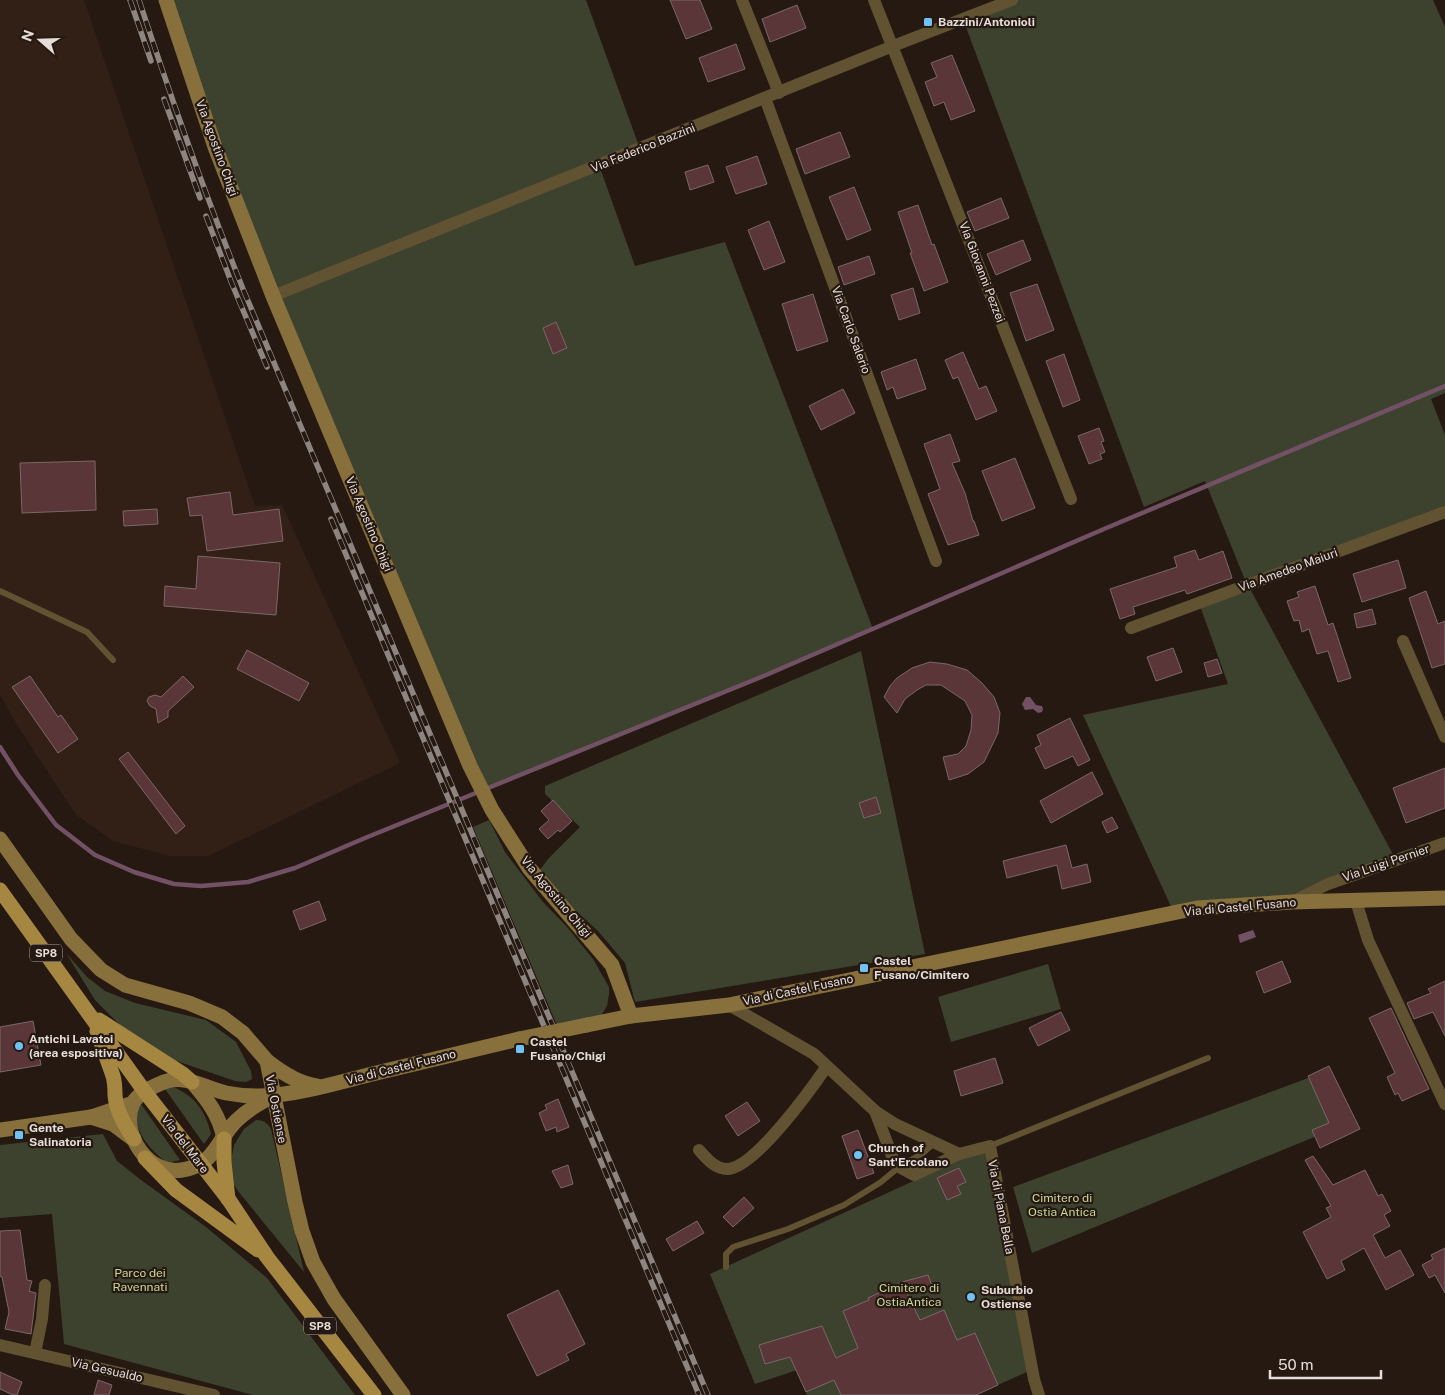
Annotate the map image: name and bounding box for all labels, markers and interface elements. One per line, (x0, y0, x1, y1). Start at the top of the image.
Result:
north arrow (15, 15, 65, 65)
place label: Bazzini/Antonioli (938, 15, 1035, 29)
marker: Bazzini/Antonioli (922, 16, 934, 28)
text: N (18, 28, 37, 43)
street label: Via Agostino Chigi (193, 98, 241, 198)
street label: Via Federico Bazzini (589, 121, 697, 175)
street label: Via Giovanni Pezzei (956, 220, 1008, 324)
street label: Via Carlo Salerio (829, 284, 873, 376)
street label: Via Agostino Chigi (343, 474, 395, 574)
street label: Via Amedeo Maiuri (1236, 545, 1340, 594)
street label: Via Luigi Pernier (1341, 841, 1432, 884)
street label: Via Agostino Chigi (518, 854, 594, 940)
street label: Via di Castel Fusano (1183, 895, 1297, 919)
road number: SP8 (30, 944, 62, 961)
place label: Castel Fusano/Cimitero (874, 954, 970, 982)
marker: Castel Fusano/Cimitero (858, 962, 870, 974)
street label: Via di Castel Fusano (742, 971, 855, 1009)
place label: Antichi Lavatoi (area espositiva) (29, 1032, 123, 1060)
place label: Castel Fusano/Chigi (530, 1035, 606, 1063)
marker: Antichi Lavatoi (area espositiva) (13, 1040, 25, 1052)
marker: Castel Fusano/Chigi (514, 1043, 526, 1055)
street label: Via di Castel Fusano (345, 1047, 457, 1087)
street label: Via Ostiense (263, 1074, 290, 1145)
street label: Via del Mare (158, 1112, 212, 1176)
place label: Gente Salinatoria (29, 1121, 92, 1149)
marker: Gente Salinatoria (13, 1129, 25, 1141)
place label: Church of Sant'Ercolano (868, 1141, 949, 1169)
marker: Church of Sant'Ercolano (852, 1149, 864, 1161)
street label: Via di Piana Bella (985, 1159, 1017, 1255)
park label: Cimitero di Ostia Antica (1028, 1191, 1096, 1219)
park label: Parco dei Ravennati (112, 1266, 168, 1294)
park label: Cimitero di OstiaAntica (877, 1281, 941, 1309)
place label: Suburbio Ostiense (981, 1283, 1033, 1311)
marker: Suburbio Ostiense (965, 1291, 977, 1303)
road number: SP8 (304, 1318, 336, 1334)
scale bar (1270, 1348, 1381, 1380)
street label: Via Gesualdo (70, 1355, 144, 1385)
text: 50 m (1278, 1356, 1313, 1373)

